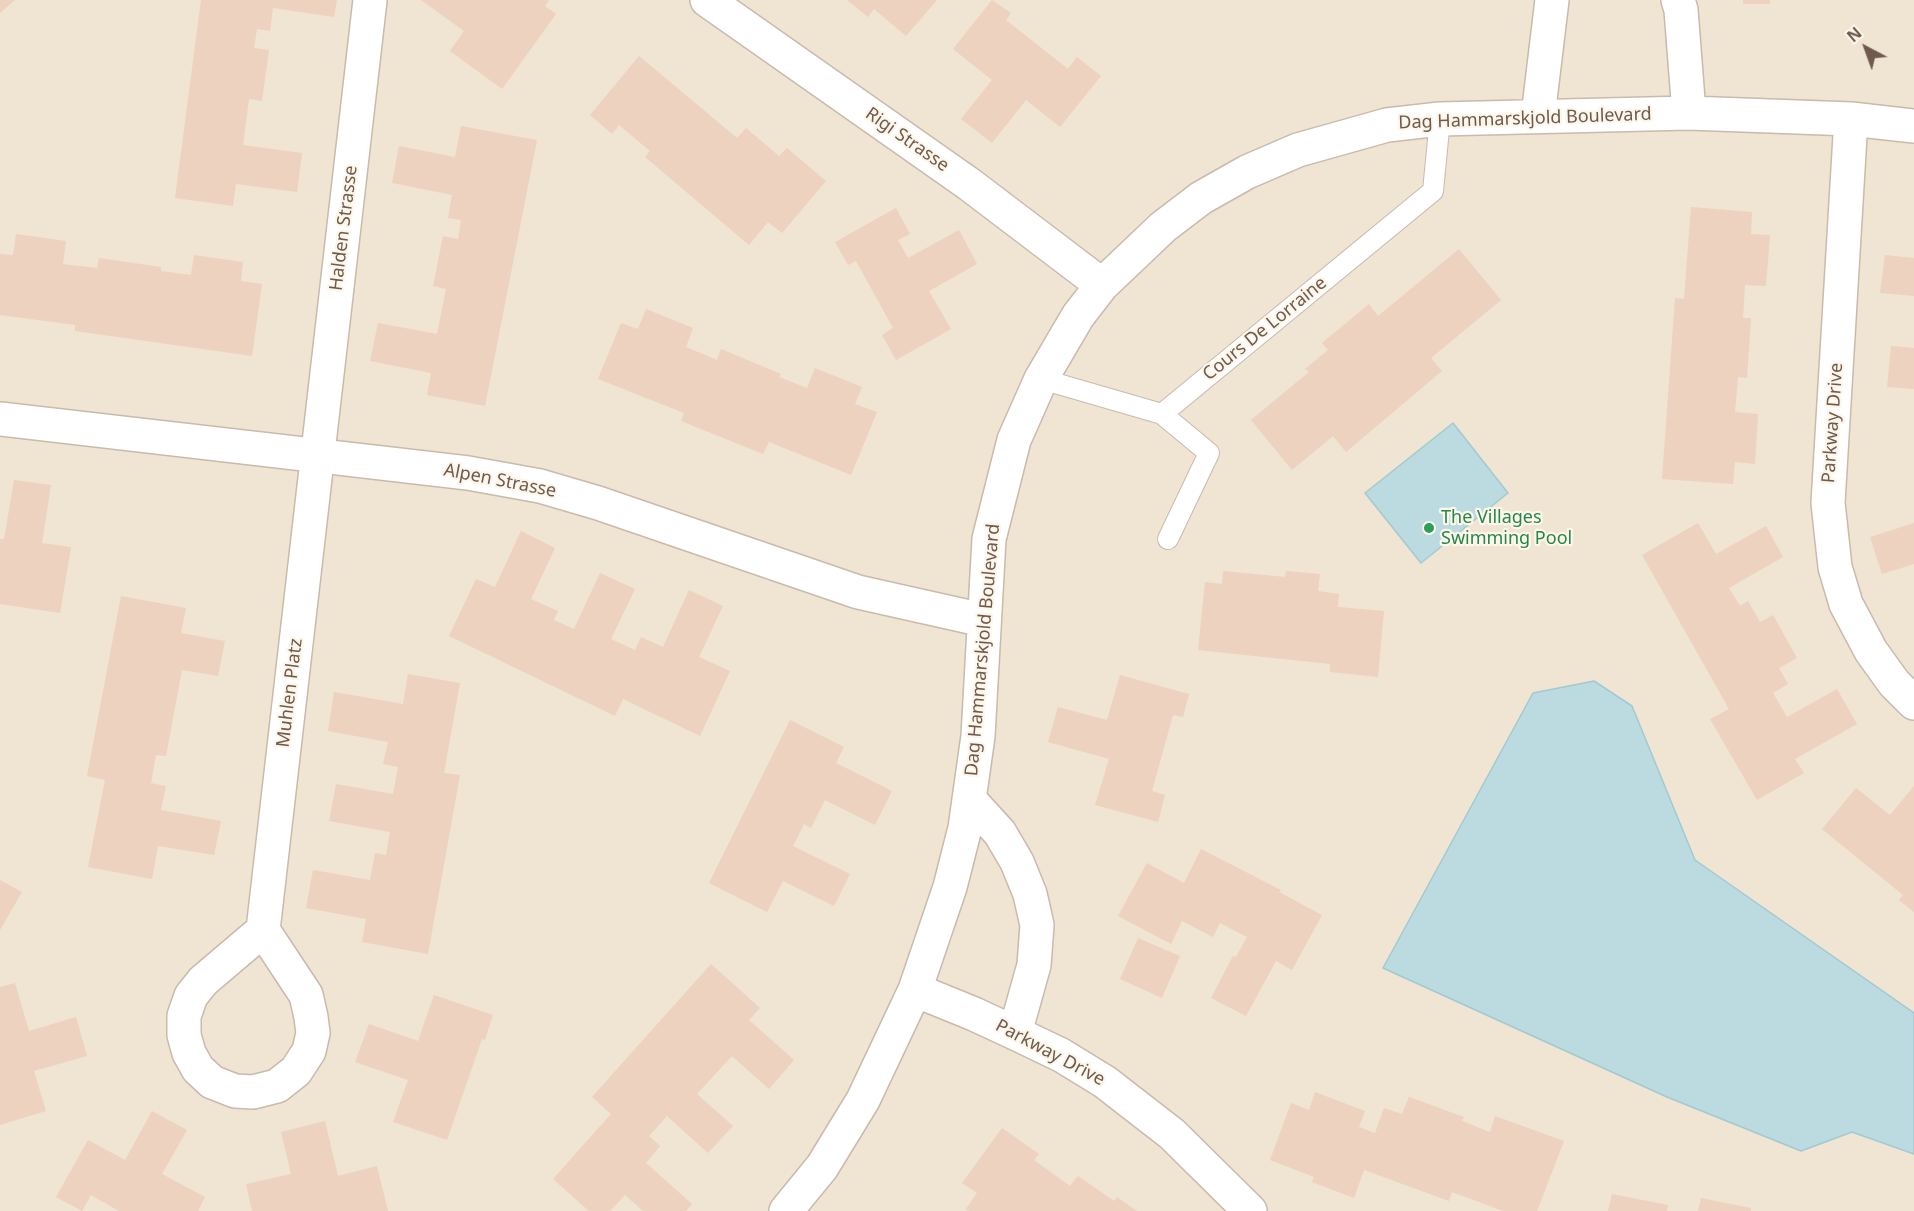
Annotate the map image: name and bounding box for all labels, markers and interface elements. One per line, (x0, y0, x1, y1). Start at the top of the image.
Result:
north arrow (1836, 18, 1896, 78)
text: N (1842, 22, 1866, 47)
street label: Rigi Strasse (861, 103, 953, 177)
street label: Dag Hammarskjold Boulevard (1398, 104, 1652, 134)
street label: Halden Strasse (326, 164, 362, 292)
street label: Cours De Lorraine (1199, 272, 1331, 386)
street label: Parkway Drive (1818, 362, 1848, 484)
street label: Alpen Strasse (442, 460, 558, 502)
place label: The Villages Swimming Pool (1441, 507, 1572, 550)
marker: The Villages Swimming Pool (1422, 521, 1436, 535)
street label: Dag Hammarskjold Boulevard (961, 523, 1005, 777)
street label: Muhlen Platz (273, 637, 307, 749)
street label: Parkway Drive (992, 1015, 1108, 1091)

